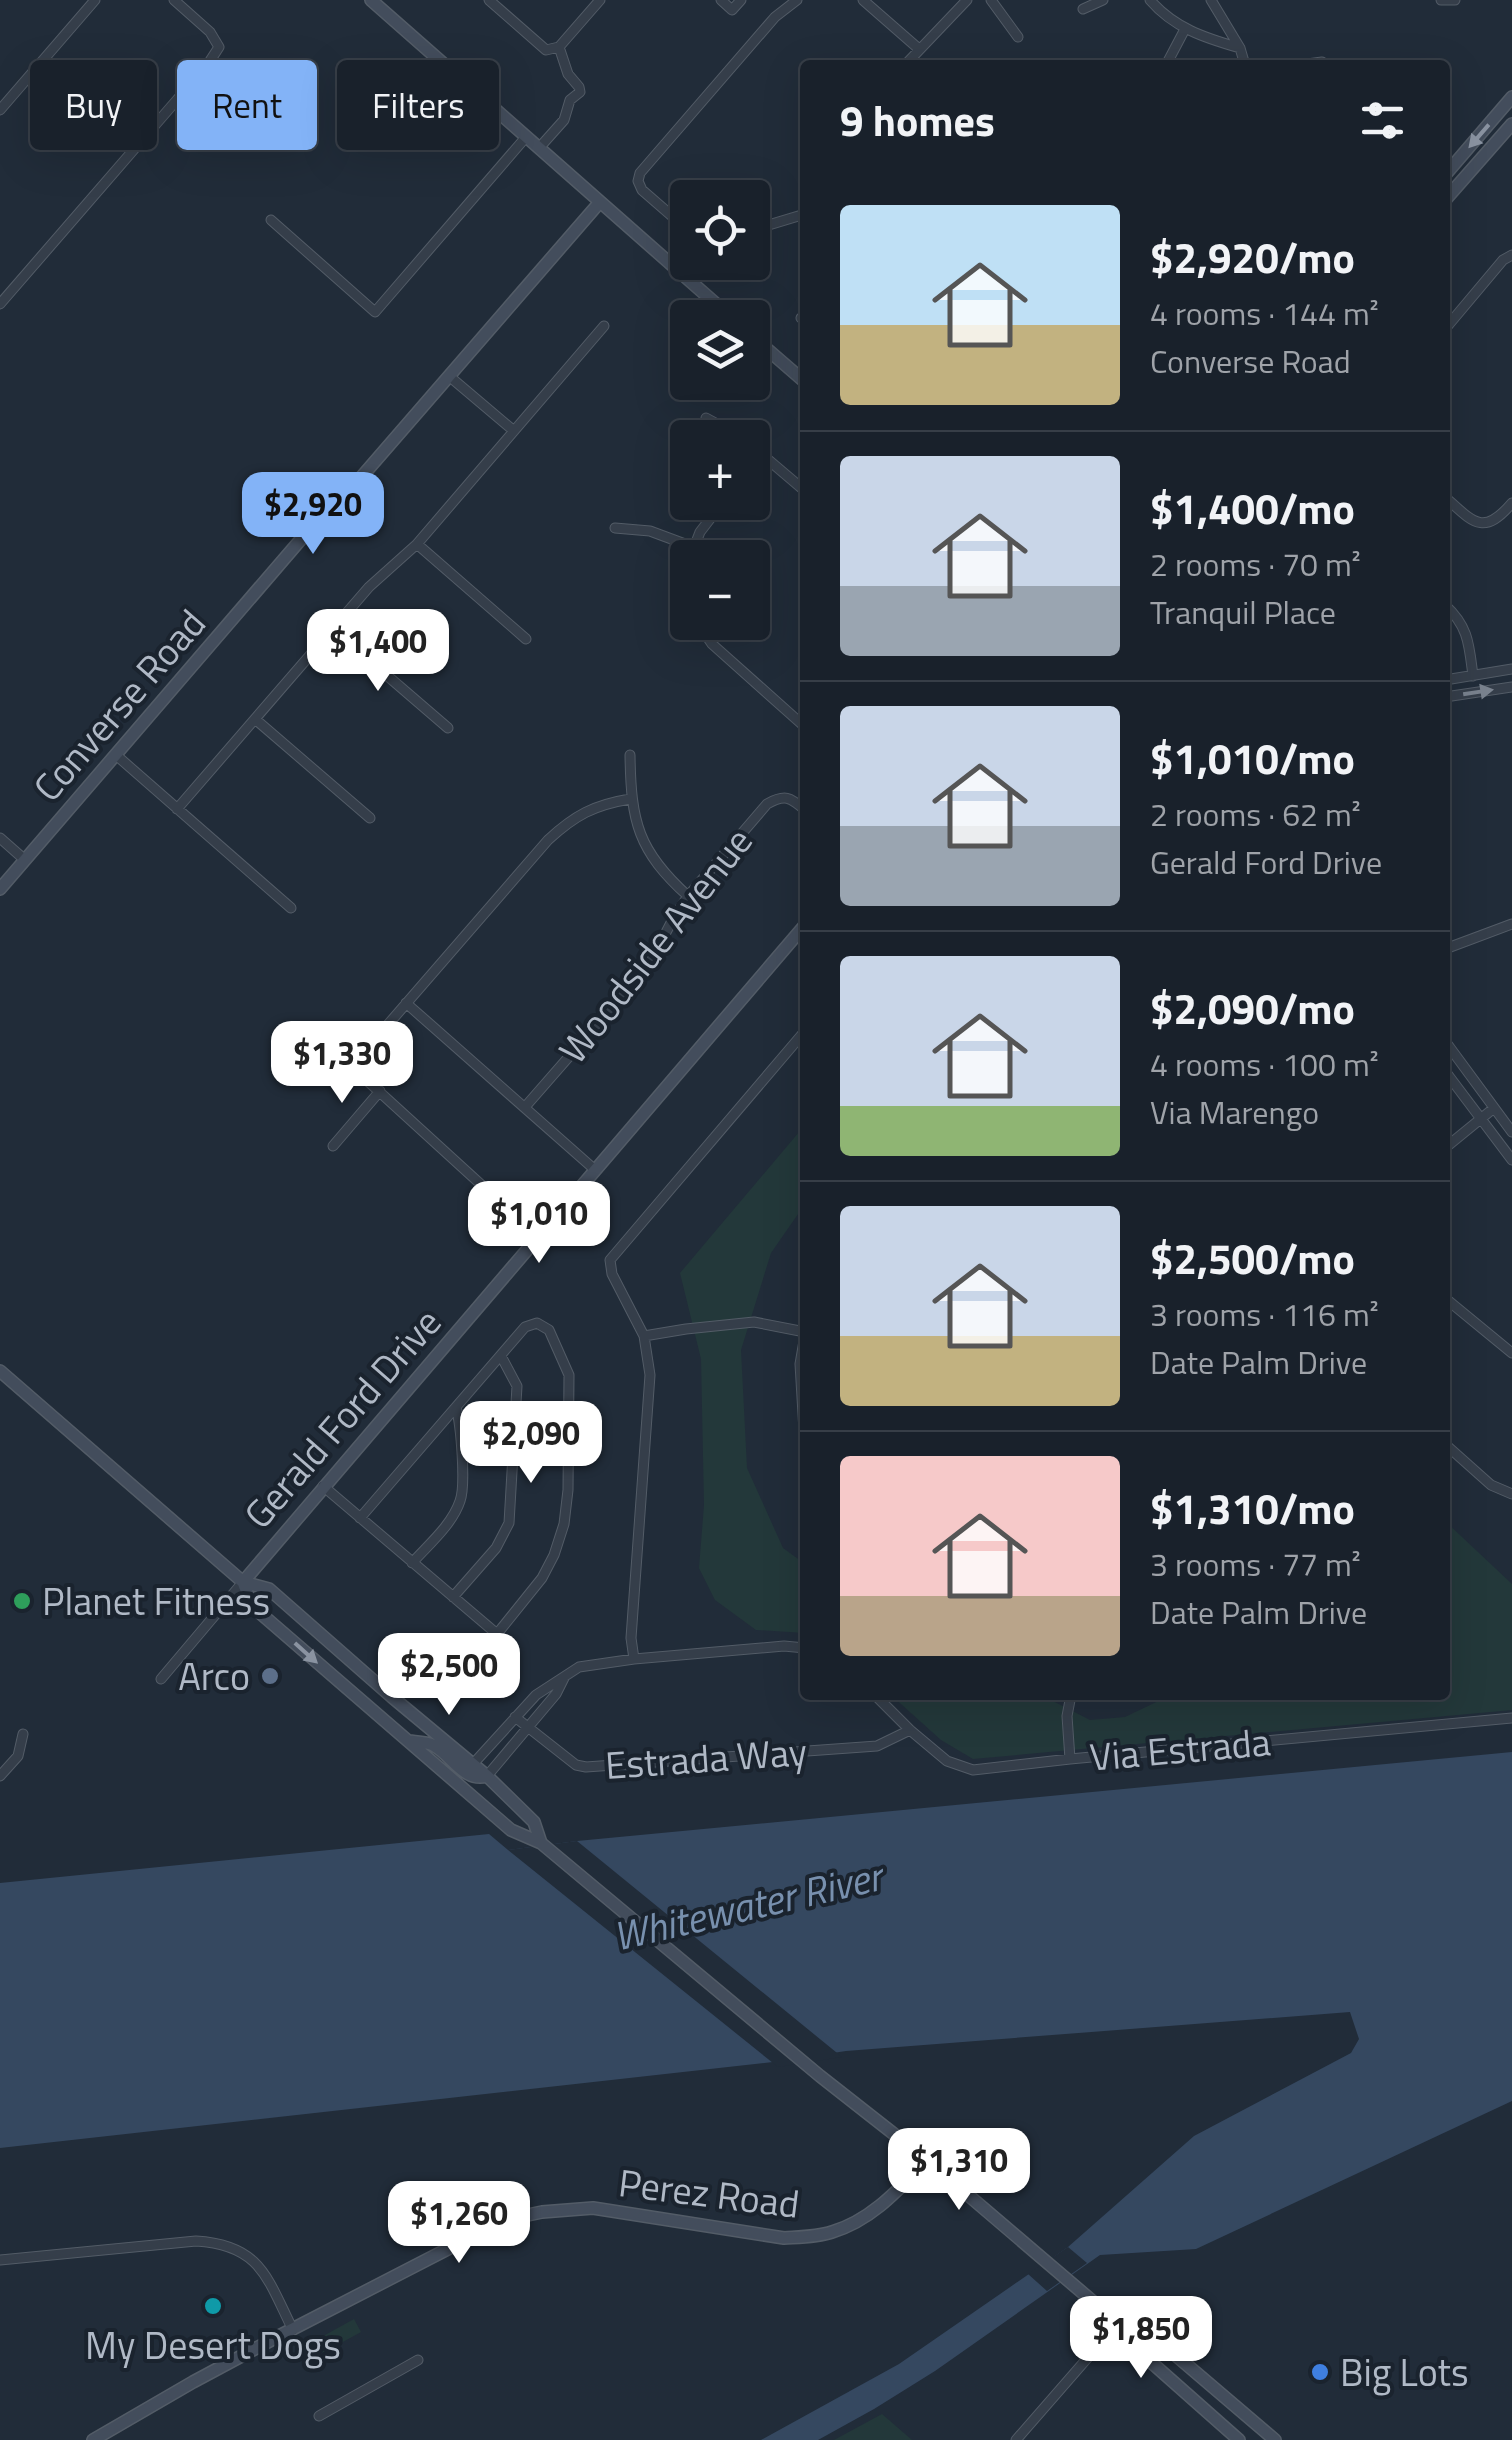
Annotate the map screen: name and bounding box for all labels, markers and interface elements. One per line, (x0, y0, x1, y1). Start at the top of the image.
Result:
chip: Buy (30, 60, 157, 150)
chip: Rent (177, 60, 317, 150)
chip: Filters (337, 60, 499, 150)
text: 9 homes (840, 88, 995, 152)
icon: filters (1355, 93, 1410, 148)
one-way arrow (1468, 123, 1490, 148)
map controls (670, 180, 770, 640)
button: locate (670, 180, 770, 280)
text: $2,920/mo (1150, 225, 1355, 289)
icon: home (920, 245, 1040, 365)
text: 4 rooms · 144 m² (1150, 289, 1379, 337)
button: layers (670, 300, 770, 400)
text: Converse Road (1150, 337, 1351, 385)
button: + (670, 420, 770, 520)
pin: $2,920 (232, 472, 394, 557)
text: $1,400/mo (1150, 476, 1355, 540)
text: $2,920 (264, 480, 362, 528)
icon: home (920, 496, 1040, 616)
button: − (670, 540, 770, 640)
text: 2 rooms · 70 m² (1150, 540, 1361, 588)
text: Tranquil Place (1150, 588, 1336, 636)
street label: Converse Road (19, 596, 219, 814)
pin: $1,400 (297, 609, 459, 694)
text: $1,400 (329, 617, 427, 665)
one-way arrow (1463, 684, 1495, 699)
text: $1,010/mo (1150, 726, 1355, 790)
icon: home (920, 746, 1040, 866)
text: 2 rooms · 62 m² (1150, 790, 1361, 838)
street label: Woodside Avenue (544, 815, 766, 1075)
text: Gerald Ford Drive (1150, 838, 1382, 886)
text: $2,090/mo (1150, 976, 1355, 1040)
icon: home (920, 996, 1040, 1116)
pin: $1,330 (261, 1021, 423, 1106)
text: $1,330 (293, 1029, 391, 1077)
text: 4 rooms · 100 m² (1150, 1040, 1379, 1088)
text: Via Marengo (1150, 1088, 1319, 1136)
pin: $1,010 (458, 1181, 620, 1266)
text: $1,010 (490, 1189, 588, 1237)
text: $2,500/mo (1150, 1226, 1355, 1290)
icon: home (920, 1246, 1040, 1366)
text: 3 rooms · 116 m² (1150, 1290, 1379, 1338)
street label: Gerald Ford Drive (230, 1295, 454, 1541)
text: Date Palm Drive (1150, 1338, 1367, 1386)
pin: $2,090 (450, 1401, 612, 1486)
text: $2,090 (482, 1409, 580, 1457)
text: $1,310/mo (1150, 1476, 1355, 1540)
icon: home (920, 1496, 1040, 1616)
text: 3 rooms · 77 m² (1150, 1540, 1361, 1588)
place label: Planet Fitness (42, 1572, 270, 1630)
text: Date Palm Drive (1150, 1588, 1367, 1636)
marker: Planet Fitness (11, 1590, 33, 1612)
pin: $2,500 (368, 1633, 530, 1718)
one-way arrow (294, 1641, 318, 1664)
text: $2,500 (400, 1641, 498, 1689)
place label: Arco (178, 1647, 250, 1705)
marker: Arco (259, 1665, 281, 1687)
street label: Via Estrada (1087, 1712, 1273, 1786)
street label: Estrada Way (603, 1722, 809, 1794)
water label: Whitewater River (607, 1845, 891, 1966)
pin: $1,310 (878, 2128, 1040, 2213)
text: $1,310 (910, 2136, 1008, 2184)
street label: Perez Road (615, 2153, 803, 2233)
pin: $1,260 (378, 2181, 540, 2266)
text: $1,260 (410, 2189, 508, 2237)
marker: My Desert Dogs (202, 2295, 224, 2317)
pin: $1,850 (1060, 2296, 1222, 2381)
text: $1,850 (1092, 2304, 1190, 2352)
place label: My Desert Dogs (85, 2316, 341, 2374)
place label: Big Lots (1340, 2343, 1469, 2401)
marker: Big Lots (1309, 2361, 1331, 2383)

